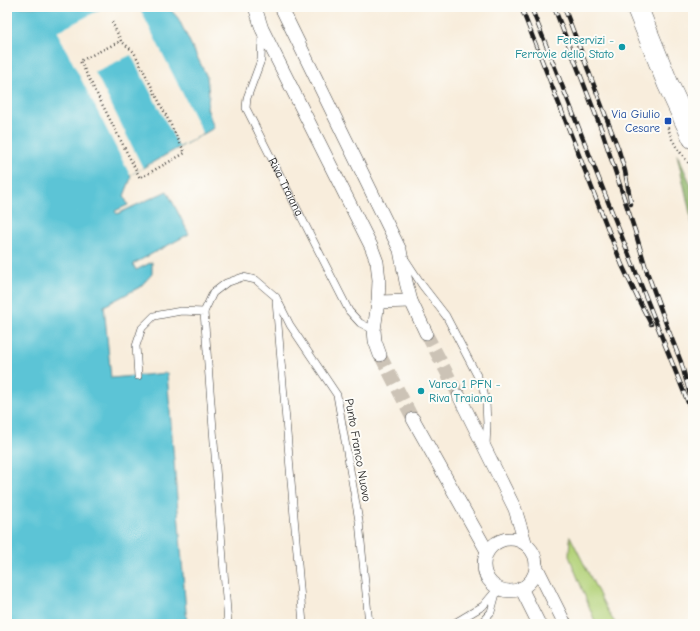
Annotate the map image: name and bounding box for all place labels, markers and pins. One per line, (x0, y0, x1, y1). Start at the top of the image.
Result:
place label: Ferservizi - Ferrovie dello Stato (515, 33, 614, 61)
marker: Ferservizi - Ferrovie dello Stato (617, 42, 627, 52)
place label: Via Giulio Cesare (611, 107, 660, 135)
marker: Via Giulio Cesare (663, 116, 673, 126)
place label: Varco 1 PFN - Riva Traiana (429, 377, 501, 405)
marker: Varco 1 PFN - Riva Traiana (416, 386, 426, 396)

